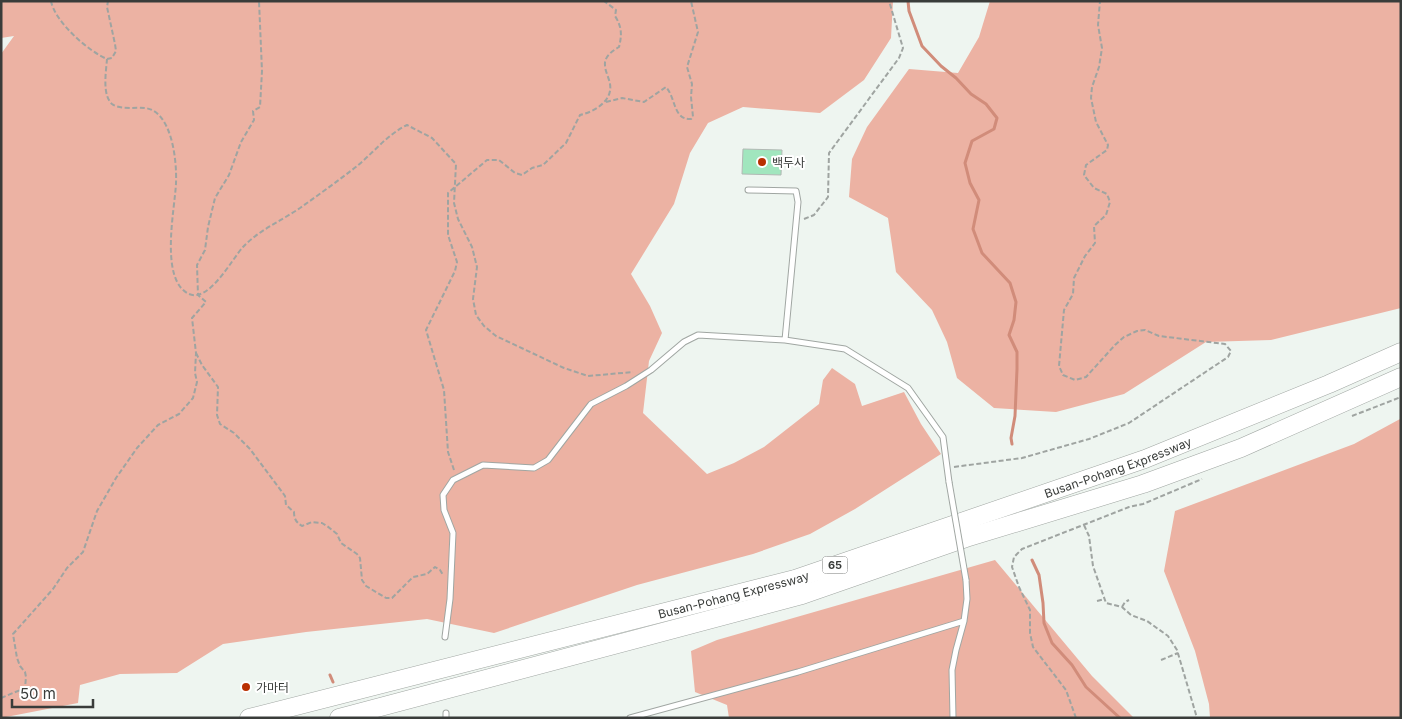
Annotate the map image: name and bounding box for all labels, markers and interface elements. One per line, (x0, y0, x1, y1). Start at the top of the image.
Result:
place label: 백두사 (772, 155, 805, 170)
marker: 백두사 (756, 156, 768, 168)
street label: Busan-Pohang Expressway (1042, 433, 1194, 501)
road number: 65 (822, 556, 848, 574)
street label: Busan-Pohang Expressway (656, 567, 811, 621)
scale bar (12, 676, 94, 708)
place label: 가마터 (256, 680, 289, 695)
marker: 가마터 (240, 681, 252, 693)
text: 50 m (20, 684, 56, 703)

